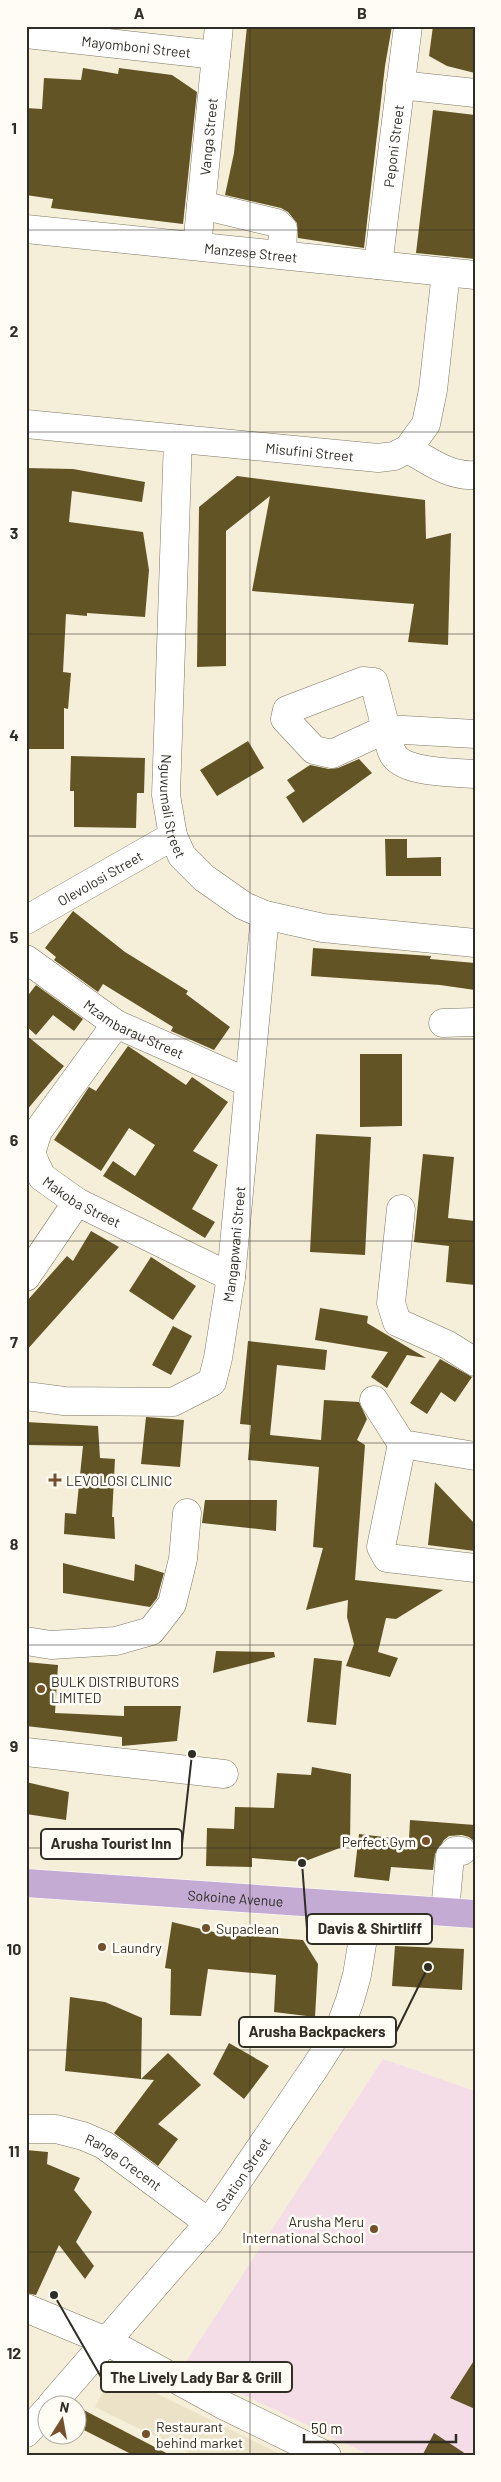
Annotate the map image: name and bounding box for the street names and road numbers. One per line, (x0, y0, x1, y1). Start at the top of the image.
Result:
street label: Mayomboni Street (81, 32, 192, 61)
street label: Vanga Street (196, 97, 220, 176)
street label: Peponi Street (379, 104, 407, 188)
street label: Manzese Street (203, 239, 298, 265)
street label: Misufini Street (265, 439, 355, 464)
street label: Nguvumali Street (157, 754, 190, 860)
street label: Olevolosi Street (54, 847, 146, 909)
street label: Mzambarau Street (81, 995, 186, 1061)
street label: Makoba Street (40, 1172, 124, 1231)
street label: Mangapwani Street (219, 1185, 248, 1303)
street label: Sokoine Avenue (187, 1886, 284, 1909)
street label: Range Crecent (83, 2130, 165, 2194)
street label: Station Street (211, 2134, 274, 2214)

